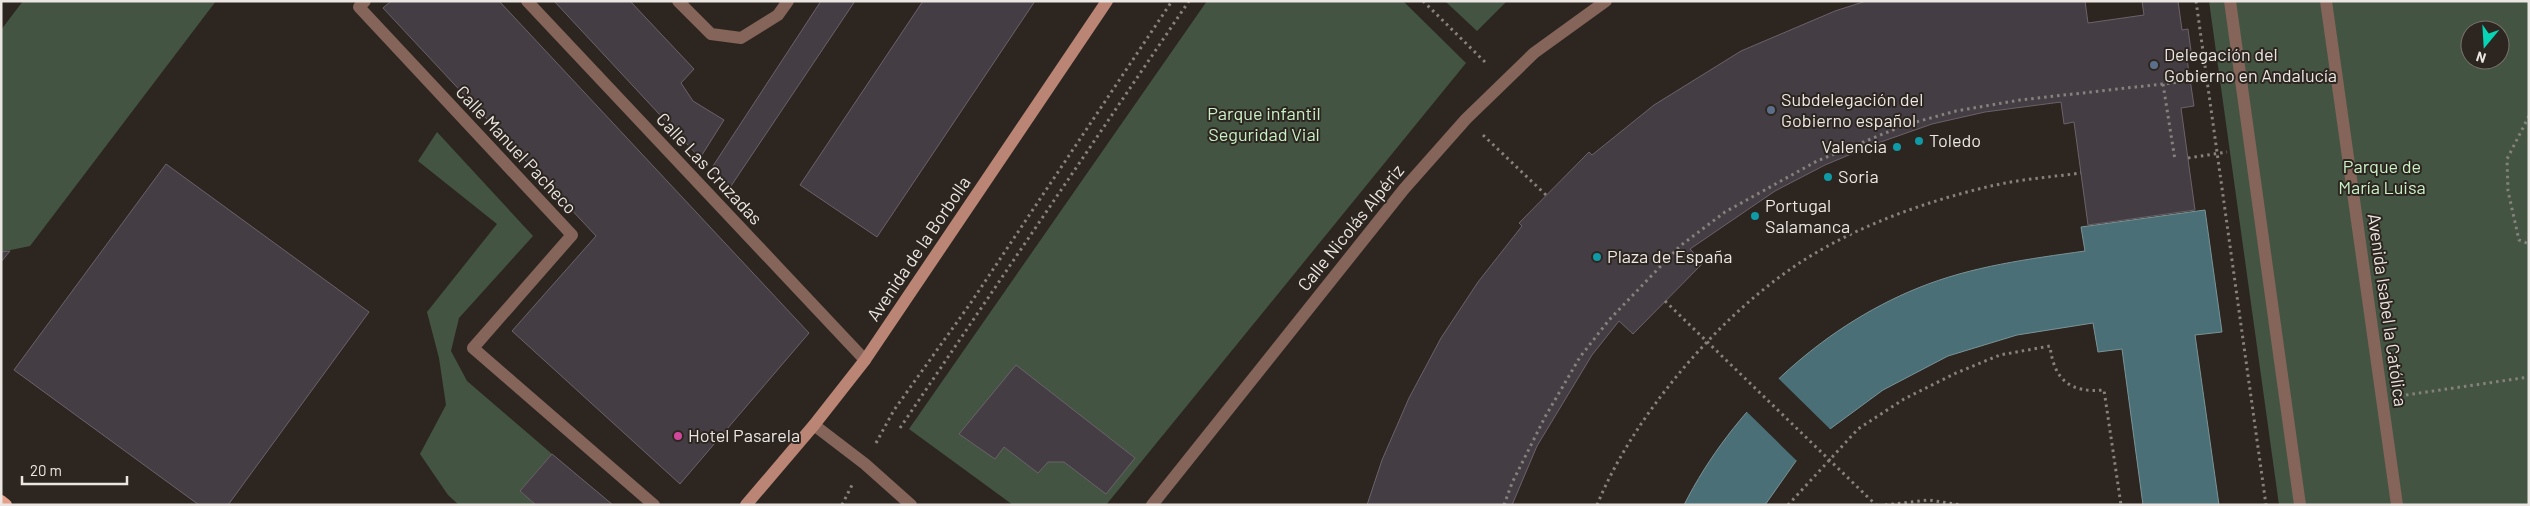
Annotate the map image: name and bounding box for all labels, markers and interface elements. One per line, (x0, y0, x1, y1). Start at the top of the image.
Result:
north arrow (2460, 20, 2510, 70)
place label: Delegación del Gobierno en Andalucía (2164, 43, 2337, 86)
text: N (2474, 48, 2488, 67)
marker: Delegación del Gobierno en Andalucía (2148, 59, 2160, 71)
street label: Calle Manuel Pacheco (452, 81, 582, 218)
place label: Subdelegación del Gobierno español (1781, 88, 1923, 131)
park label: Parque infantil Seguridad Vial (1207, 102, 1321, 145)
marker: Subdelegación del Gobierno español (1765, 104, 1777, 116)
street label: Calle Las Cruzadas (652, 108, 767, 229)
place label: Toledo (1929, 129, 1981, 151)
place label: Valencia (1822, 135, 1887, 157)
marker: Toledo (1913, 135, 1925, 147)
marker: Valencia (1891, 141, 1903, 153)
park label: Parque de María Luisa (2338, 155, 2426, 198)
street label: Calle Nicolás Alpériz (1292, 160, 1408, 295)
place label: Soria (1838, 165, 1879, 187)
marker: Soria (1822, 171, 1834, 183)
street label: Avenida de la Borbolla (862, 172, 975, 325)
place label: Portugal Salamanca (1765, 194, 1850, 237)
marker: Portugal Salamanca (1749, 210, 1761, 222)
street label: Avenida Isabel la Católica (2364, 212, 2412, 408)
place label: Plaza de España (1607, 245, 1732, 267)
marker: Plaza de España (1591, 251, 1603, 263)
place label: Hotel Pasarela (688, 424, 800, 446)
marker: Hotel Pasarela (672, 430, 684, 442)
scale bar (22, 454, 128, 486)
text: 20 m (30, 461, 62, 479)

